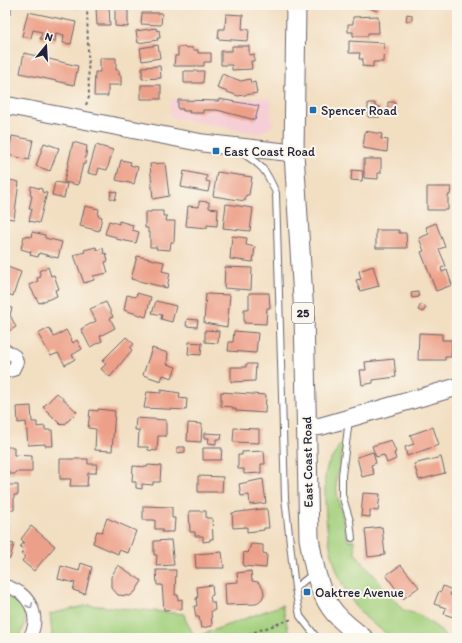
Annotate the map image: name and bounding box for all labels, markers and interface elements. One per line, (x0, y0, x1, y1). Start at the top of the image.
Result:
north arrow (26, 26, 66, 66)
text: N (43, 30, 54, 44)
place label: Spencer Road (321, 103, 397, 118)
marker: Spencer Road (308, 105, 318, 115)
place label: East Coast Road (224, 144, 315, 159)
marker: East Coast Road (211, 146, 221, 156)
road number: 25 (292, 303, 314, 323)
street label: East Coast Road (299, 416, 316, 508)
place label: Oaktree Avenue (315, 585, 404, 600)
marker: Oaktree Avenue (302, 587, 312, 597)
one-way arrow (26, 602, 34, 609)

